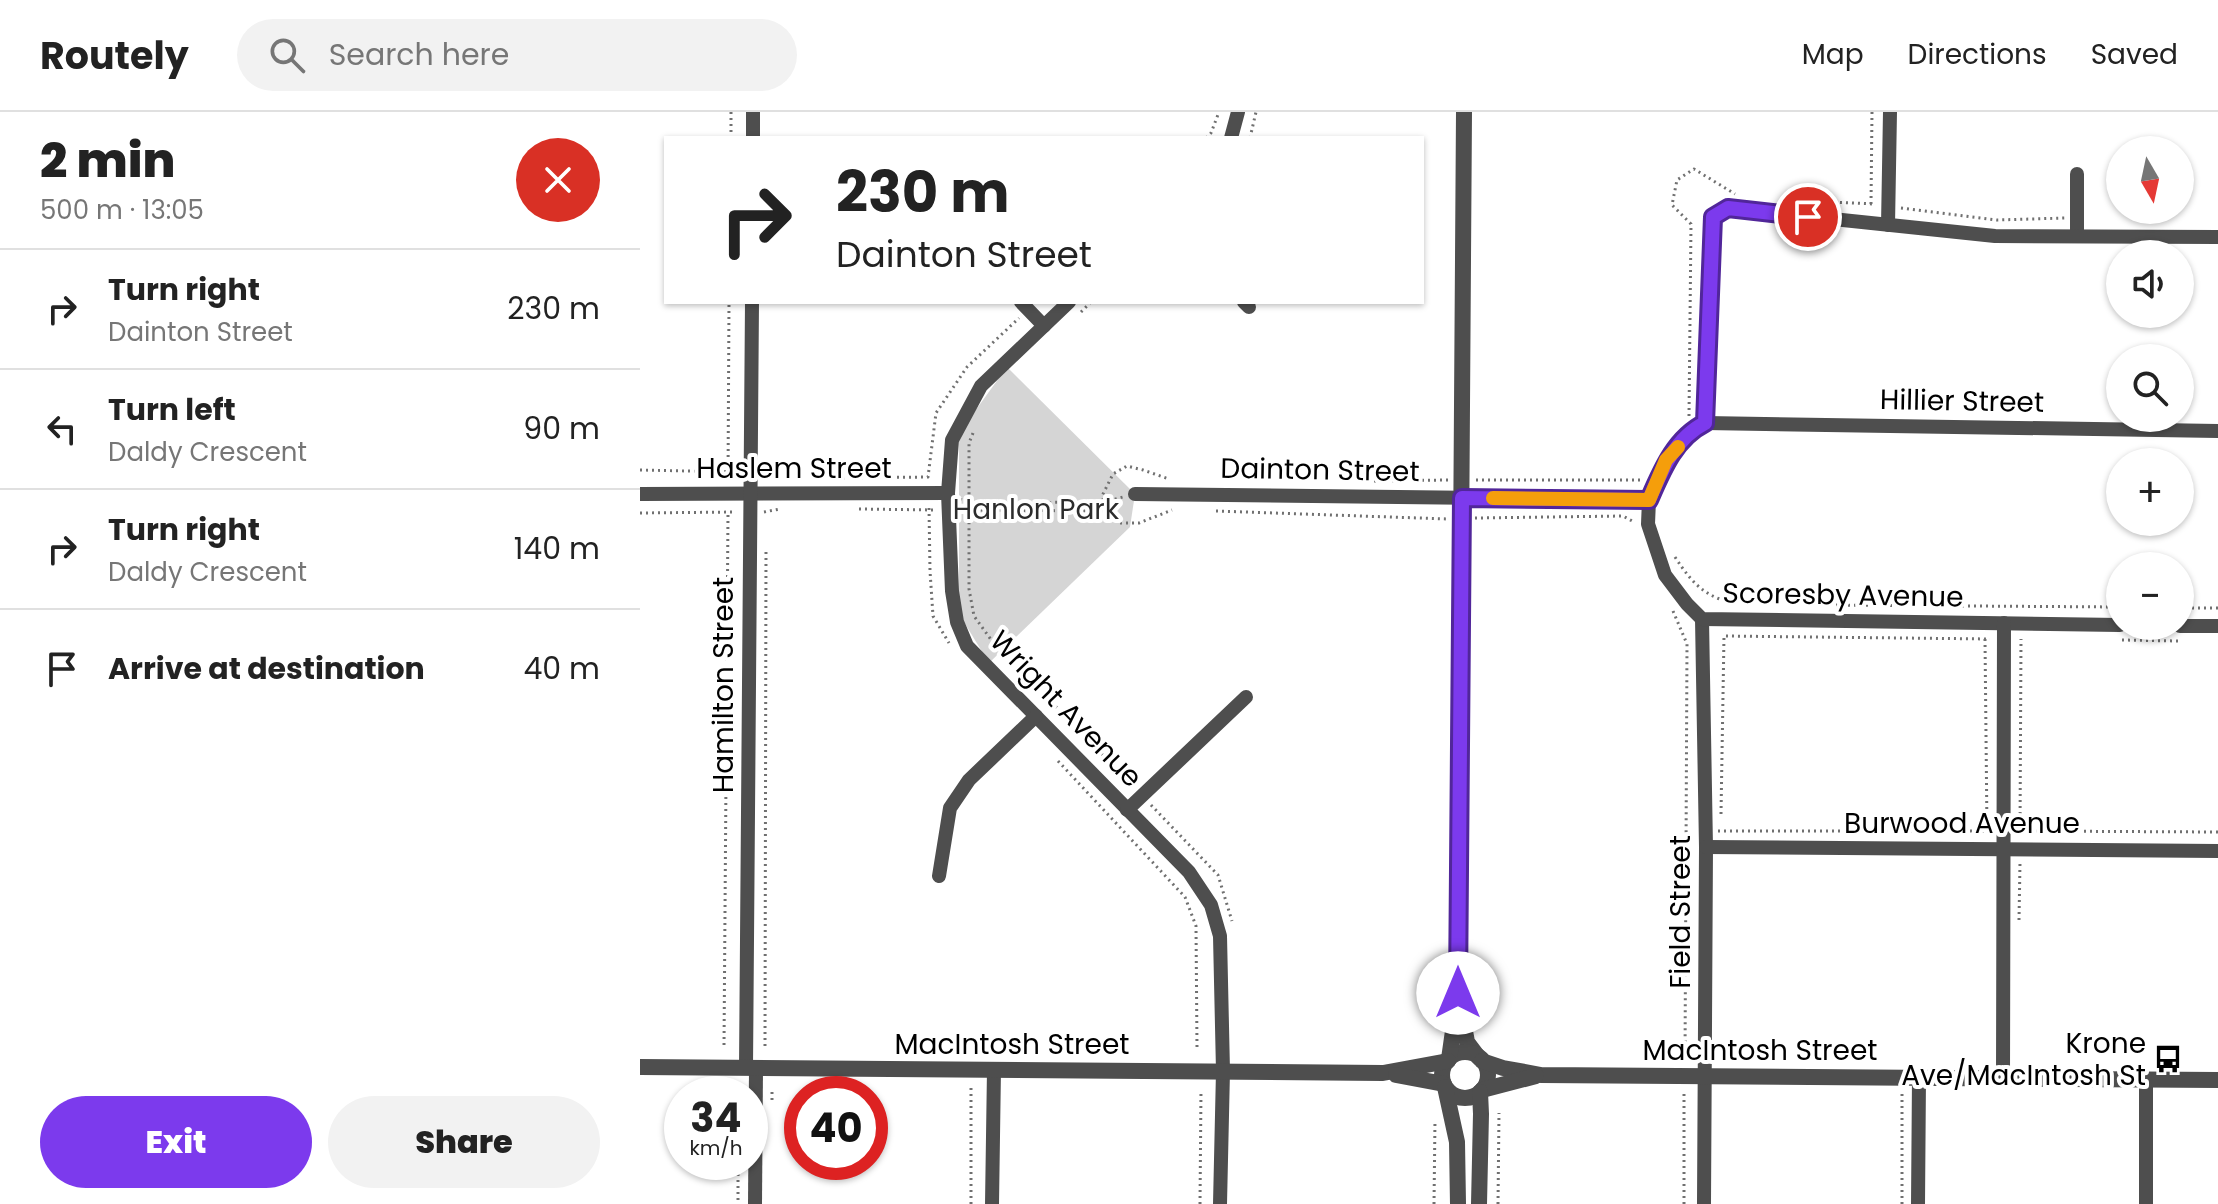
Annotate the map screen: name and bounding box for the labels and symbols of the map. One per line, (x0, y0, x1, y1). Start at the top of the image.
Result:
north arrow (2106, 136, 2194, 224)
pin (1774, 183, 1842, 251)
street label: Hillier Street (1880, 380, 2044, 422)
street label: Haslem Street (696, 449, 892, 488)
street label: Dainton Street (1220, 449, 1420, 491)
park label: Hanlon Park (953, 490, 1120, 529)
street label: Scoresby Avenue (1722, 573, 1964, 617)
street label: Hamilton Street (704, 577, 743, 793)
street label: Wright Avenue (981, 622, 1151, 796)
street label: Burwood Avenue (1844, 804, 2080, 843)
street label: Field Street (1661, 835, 1700, 989)
position arrow (1416, 951, 1500, 1035)
place label: Krone Ave/MacIntosh St (1901, 1024, 2146, 1095)
street label: MacIntosh Street (895, 1025, 1129, 1064)
street label: MacIntosh Street (1643, 1031, 1877, 1070)
bus stop icon: Krone Ave/MacIntosh St (2153, 1044, 2183, 1074)
speed limit sign: 40 (784, 1076, 888, 1180)

